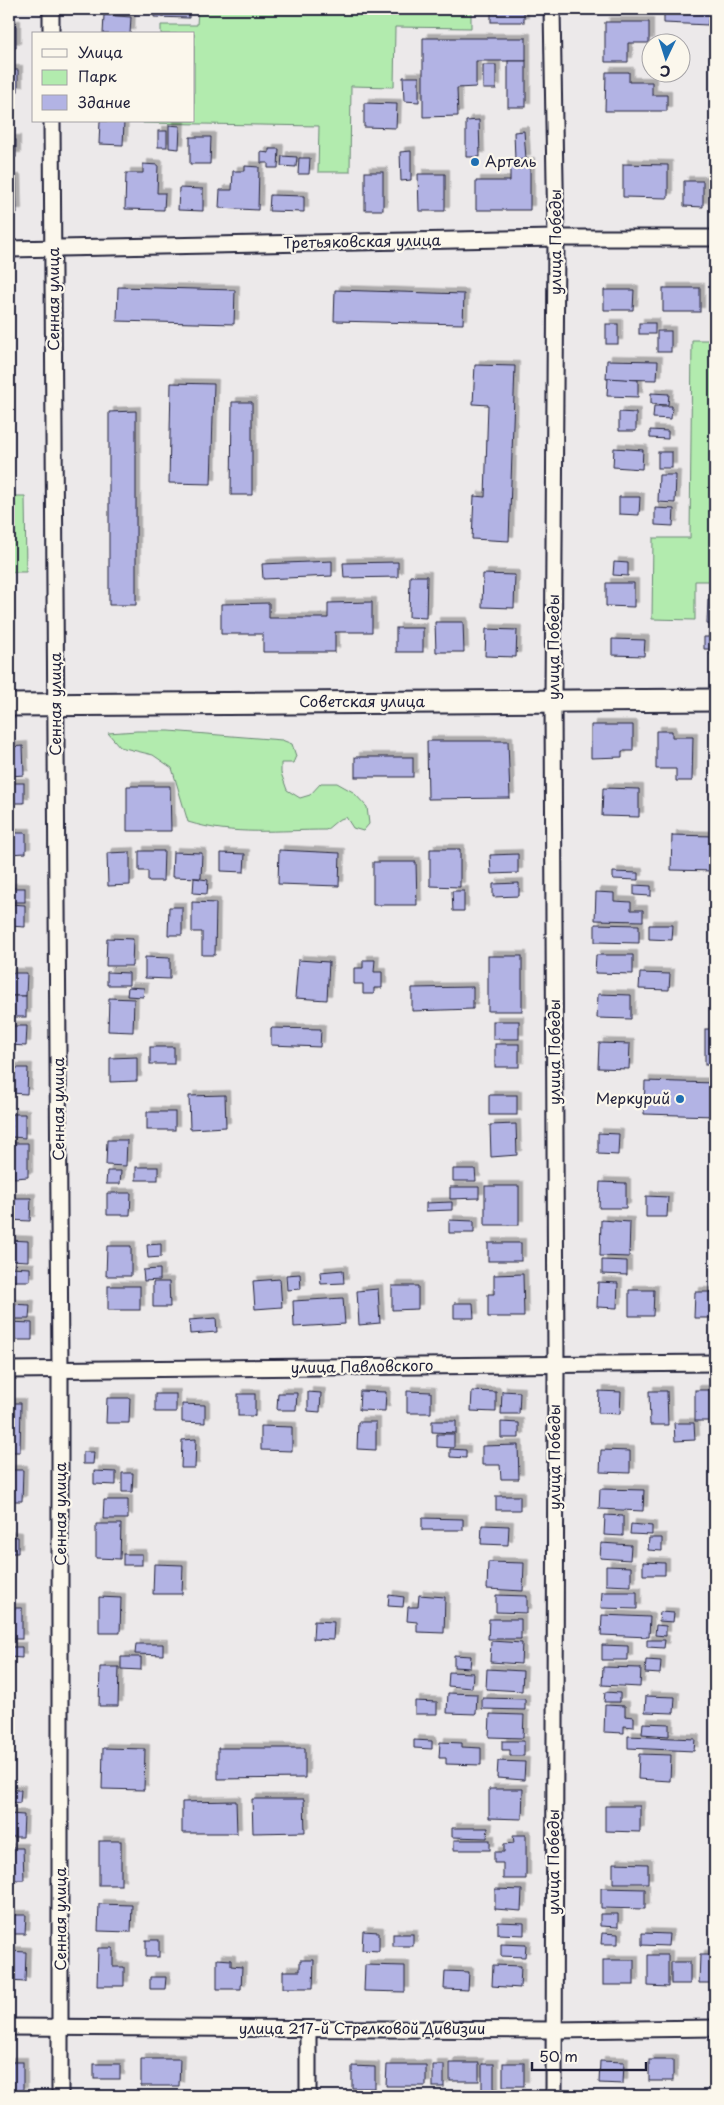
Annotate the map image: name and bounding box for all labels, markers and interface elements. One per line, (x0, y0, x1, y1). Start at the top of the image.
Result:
legend (32, 32, 195, 122)
north arrow (642, 32, 692, 82)
text: Улица (78, 40, 123, 63)
text: С (659, 61, 671, 82)
text: Парк (78, 64, 117, 87)
text: Здание (78, 90, 131, 113)
place label: Артель (485, 149, 537, 172)
marker: Артель (469, 156, 481, 168)
street label: улица Победы (543, 189, 566, 295)
street label: Третьяковская улица (283, 228, 442, 253)
street label: Сенная улица (41, 247, 64, 351)
street label: улица Победы (541, 594, 564, 700)
street label: Сенная улица (43, 652, 66, 756)
street label: Советская улица (299, 689, 426, 712)
street label: улица Победы (542, 999, 565, 1105)
street label: Сенная улица (46, 1057, 69, 1161)
place label: Меркурий (596, 1086, 670, 1109)
marker: Меркурий (674, 1093, 686, 1105)
street label: улица Павловского (290, 1353, 434, 1378)
street label: улица Победы (542, 1404, 565, 1510)
street label: Сенная улица (48, 1462, 71, 1566)
street label: улица Победы (541, 1809, 564, 1915)
street label: Сенная улица (48, 1867, 71, 1971)
street label: улица 217-й Стрелковой Дивизии (239, 2016, 485, 2039)
scale bar (532, 2040, 645, 2072)
text: 50 m (539, 2044, 578, 2067)

